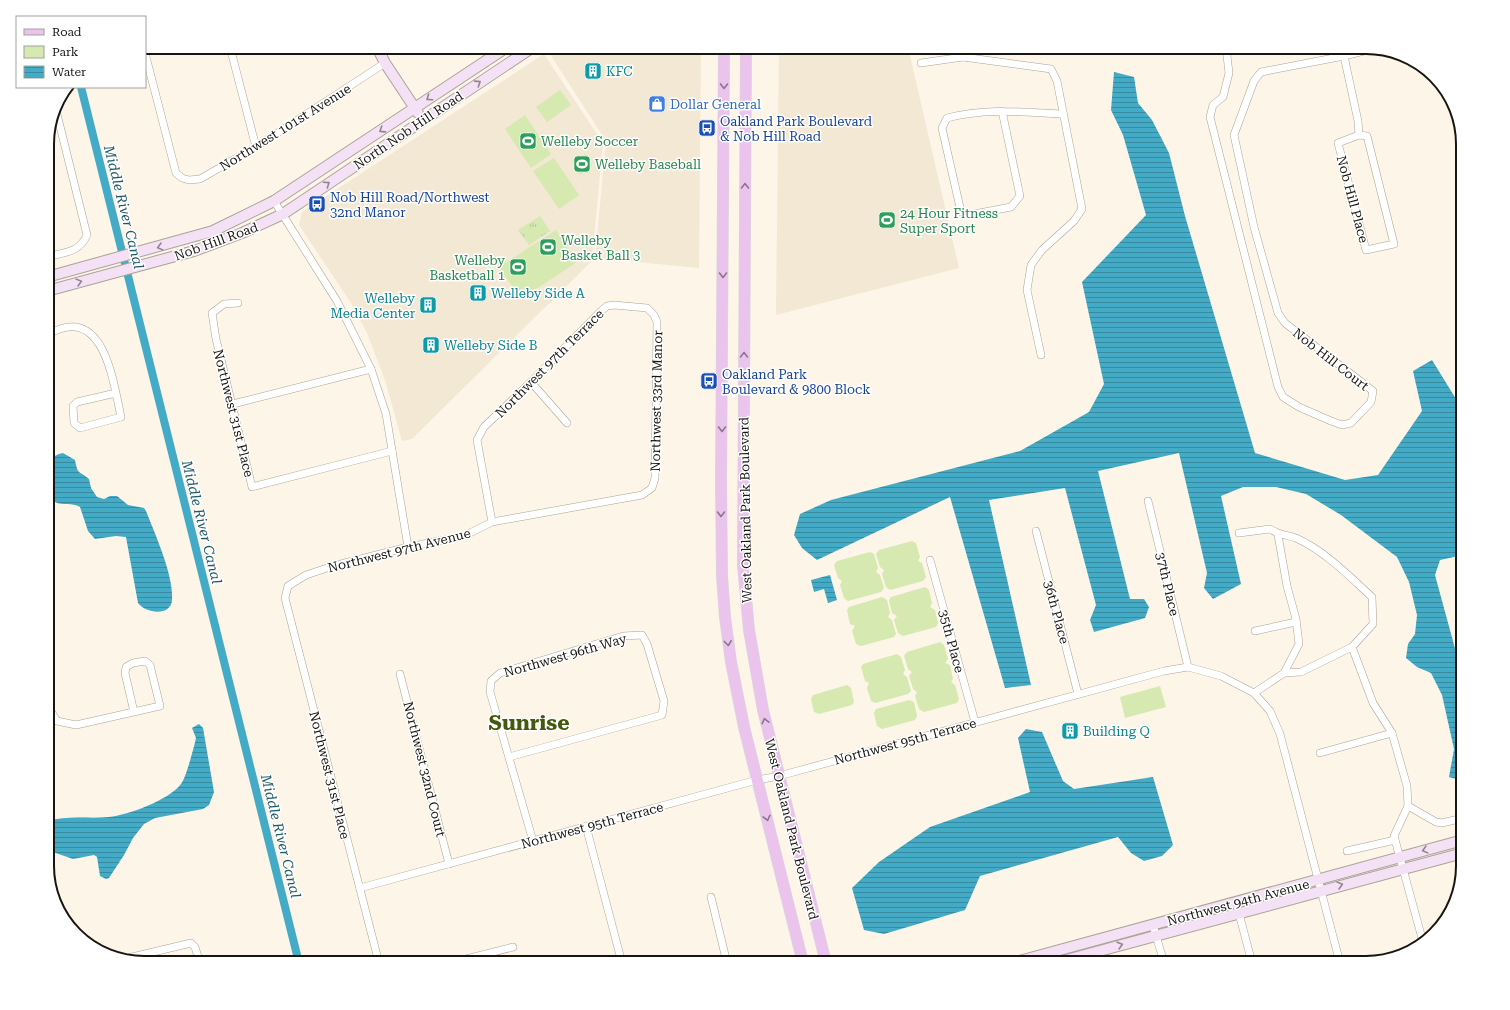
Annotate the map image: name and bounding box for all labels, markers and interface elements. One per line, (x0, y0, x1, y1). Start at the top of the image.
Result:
legend (16, 16, 146, 88)
text: Road (52, 25, 82, 39)
text: Park (52, 45, 79, 59)
building icon: KFC (583, 61, 603, 81)
place label: KFC (606, 64, 633, 79)
text: Water (52, 65, 86, 79)
one-way arrow (474, 80, 481, 88)
street label: Northwest 101st Avenue (217, 81, 354, 174)
one-way arrow (719, 83, 728, 89)
street label: North Nob Hill Road (351, 88, 466, 173)
one-way arrow (426, 94, 433, 101)
shop icon: Dollar General (647, 94, 667, 114)
place label: Dollar General (670, 97, 761, 112)
place label: Oakland Park Boulevard & Nob Hill Road (720, 114, 873, 144)
bus stop icon: Oakland Park Boulevard & Nob Hill Road (697, 118, 717, 138)
one-way arrow (379, 125, 386, 133)
sports icon: Welleby Soccer (518, 131, 538, 151)
place label: Welleby Soccer (541, 134, 639, 149)
water label: Middle River Canal (101, 143, 147, 270)
sports icon: Welleby Baseball (572, 154, 592, 174)
street label: Nob Hill Place (1334, 154, 1371, 244)
place label: Welleby Baseball (595, 157, 701, 172)
one-way arrow (323, 181, 330, 189)
one-way arrow (741, 183, 749, 189)
place label: Nob Hill Road/Northwest 32nd Manor (330, 190, 490, 220)
bus stop icon: Nob Hill Road/Northwest 32nd Manor (307, 194, 327, 214)
place label: 24 Hour Fitness Super Sport (900, 206, 998, 236)
sports icon: 24 Hour Fitness Super Sport (877, 210, 897, 230)
street label: Nob Hill Road (172, 219, 261, 264)
place label: Welleby Basket Ball 3 (561, 233, 640, 263)
sports icon: Welleby Basket Ball 3 (538, 237, 558, 257)
one-way arrow (157, 242, 164, 251)
place label: Welleby Basketball 1 (429, 253, 505, 283)
sports icon: Welleby Basketball 1 (508, 257, 528, 277)
one-way arrow (719, 272, 727, 278)
one-way arrow (75, 278, 82, 287)
building icon: Welleby Side A (468, 283, 488, 303)
place label: Welleby Side A (491, 286, 585, 301)
place label: Welleby Media Center (331, 291, 416, 321)
building icon: Welleby Media Center (418, 295, 438, 315)
street label: Northwest 97th Terrace (492, 306, 607, 421)
street label: Nob Hill Court (1290, 325, 1372, 394)
street label: Northwest 33rd Manor (648, 330, 665, 472)
building icon: Welleby Side B (421, 335, 441, 355)
place label: Welleby Side B (444, 338, 538, 353)
street label: Northwest 31st Place (210, 348, 257, 479)
one-way arrow (740, 352, 748, 358)
place label: Oakland Park Boulevard & 9800 Block (722, 367, 871, 397)
bus stop icon: Oakland Park Boulevard & 9800 Block (699, 371, 719, 391)
street label: West Oakland Park Boulevard (736, 416, 755, 603)
one-way arrow (718, 426, 726, 432)
water label: Middle River Canal (179, 458, 225, 585)
one-way arrow (717, 511, 725, 517)
street label: Northwest 97th Avenue (326, 525, 472, 575)
street label: 37th Place (1153, 551, 1182, 617)
street label: 36th Place (1041, 579, 1072, 645)
street label: 35th Place (936, 608, 967, 674)
street label: Northwest 96th Way (502, 631, 629, 680)
one-way arrow (724, 640, 733, 646)
street label: Northwest 32nd Court (400, 700, 449, 839)
street label: Northwest 31st Place (306, 710, 353, 841)
district label: Sunrise (489, 711, 569, 735)
street label: Northwest 95th Terrace (832, 715, 978, 768)
one-way arrow (762, 718, 770, 725)
building icon: Building Q (1060, 721, 1080, 741)
place label: Building Q (1083, 724, 1150, 739)
street label: West Oakland Park Boulevard (762, 737, 821, 922)
water label: Middle River Canal (258, 772, 304, 899)
street label: Northwest 95th Terrace (519, 799, 665, 852)
one-way arrow (762, 814, 771, 821)
one-way arrow (1422, 846, 1429, 854)
street label: Northwest 94th Avenue (1165, 876, 1311, 929)
one-way arrow (1336, 881, 1343, 890)
one-way arrow (1116, 941, 1123, 950)

